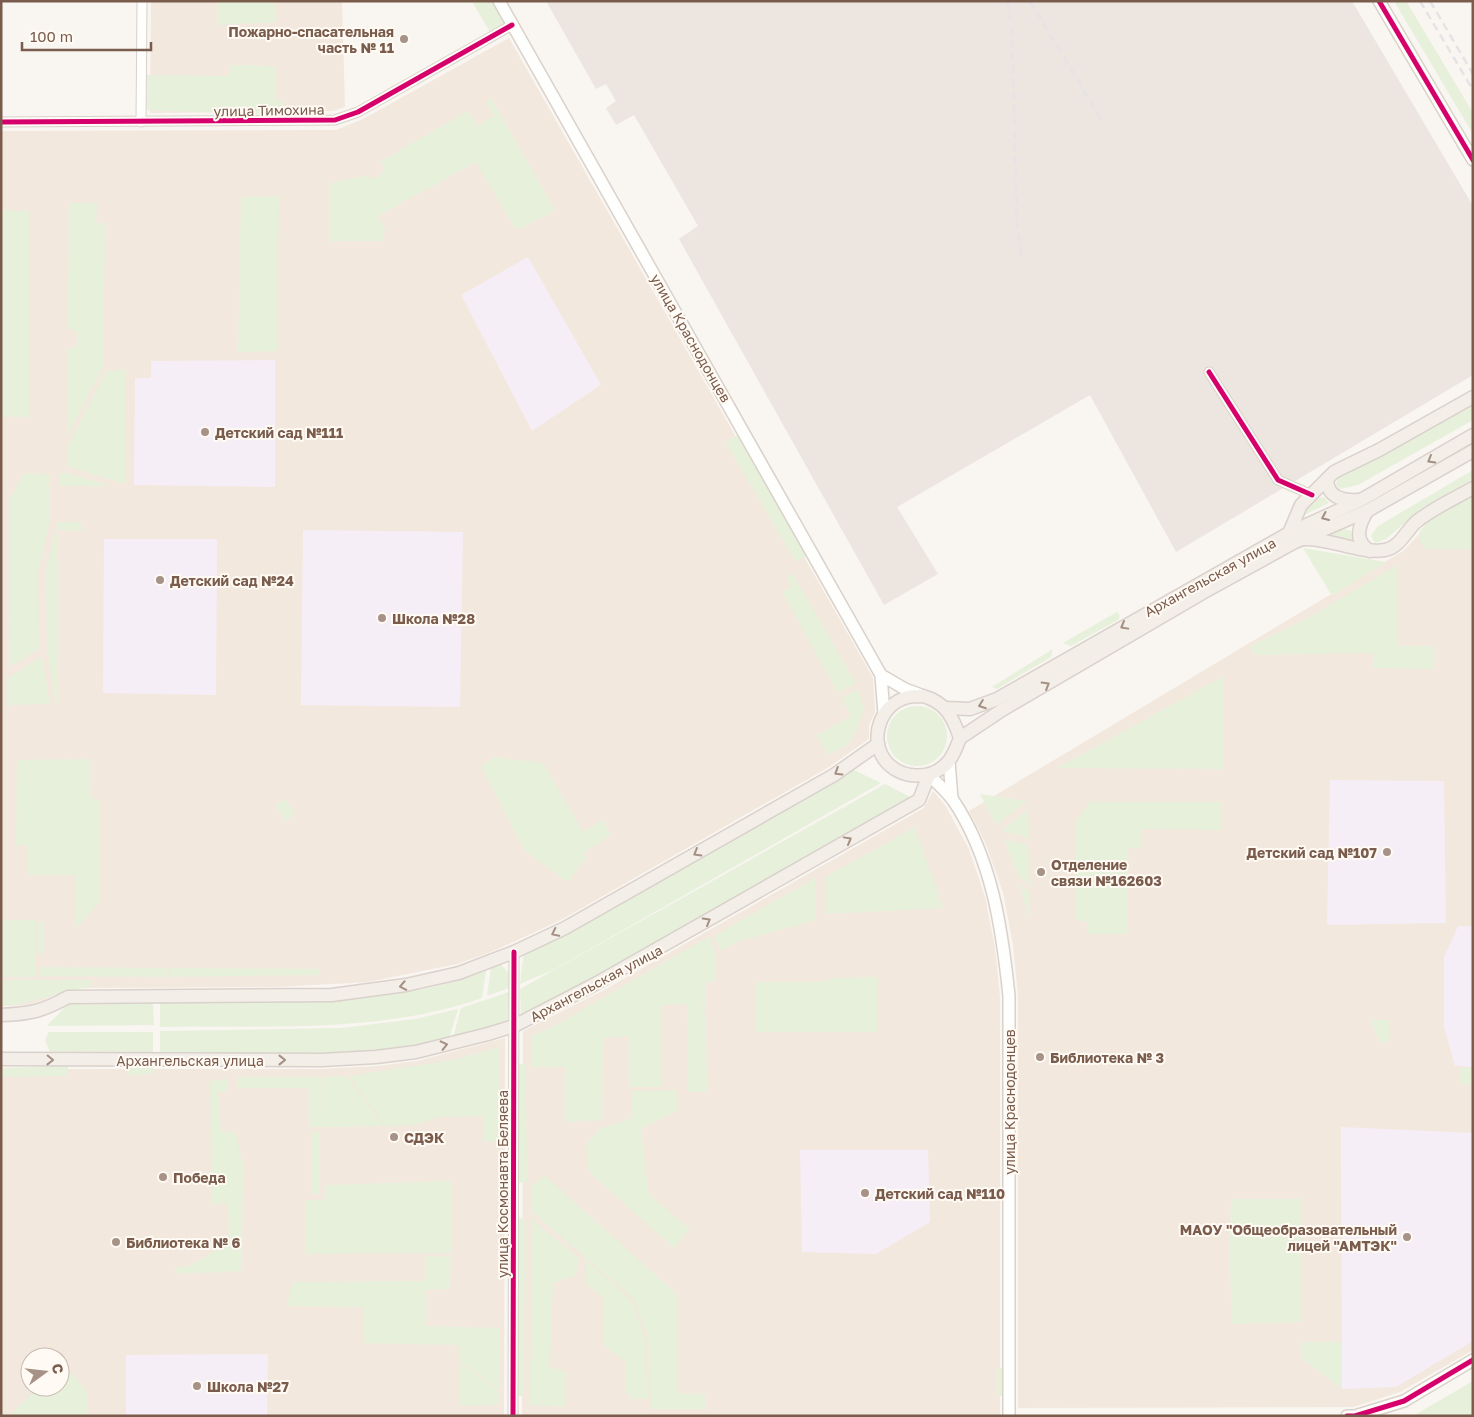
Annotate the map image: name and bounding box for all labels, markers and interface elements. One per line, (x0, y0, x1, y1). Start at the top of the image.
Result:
scale bar (22, 20, 151, 52)
place label: Пожарно-спасательная часть № 11 (228, 23, 394, 56)
text: 100 m (30, 27, 73, 45)
marker: Пожарно-спасательная часть № 11 (398, 33, 410, 45)
street label: улица Тимохина (213, 101, 325, 119)
street label: улица Краснодонцев (647, 271, 735, 405)
place label: Детский сад №111 (215, 424, 343, 441)
marker: Детский сад №111 (199, 426, 211, 438)
one-way arrow (1427, 453, 1436, 463)
one-way arrow (1321, 510, 1330, 521)
street label: Архангельская улица (1141, 534, 1279, 620)
place label: Детский сад №24 (170, 572, 294, 589)
marker: Детский сад №24 (154, 574, 166, 586)
place label: Школа №28 (392, 610, 475, 627)
marker: Школа №28 (376, 612, 388, 624)
one-way arrow (1121, 619, 1130, 629)
one-way arrow (1041, 681, 1050, 691)
one-way arrow (979, 699, 987, 709)
one-way arrow (834, 765, 843, 775)
one-way arrow (843, 837, 852, 847)
place label: Детский сад №107 (1247, 844, 1377, 861)
one-way arrow (693, 846, 702, 856)
marker: Детский сад №107 (1381, 846, 1393, 858)
place label: Отделение связи №162603 (1051, 856, 1162, 889)
marker: Отделение связи №162603 (1035, 866, 1047, 878)
one-way arrow (702, 917, 711, 927)
one-way arrow (552, 926, 561, 936)
street label: Архангельская улица (527, 941, 665, 1025)
one-way arrow (398, 980, 407, 990)
street label: улица Краснодонцев (1001, 1029, 1018, 1175)
one-way arrow (439, 1040, 448, 1051)
place label: Библиотека № 3 (1050, 1049, 1164, 1066)
marker: Библиотека № 3 (1034, 1051, 1046, 1063)
street label: Архангельская улица (116, 1052, 264, 1069)
one-way arrow (46, 1055, 54, 1065)
one-way arrow (279, 1055, 287, 1065)
street label: улица Космонавта Беляева (494, 1090, 511, 1278)
place label: СДЭК (404, 1129, 445, 1146)
marker: СДЭК (388, 1131, 400, 1143)
place label: Победа (173, 1169, 226, 1186)
marker: Победа (157, 1171, 169, 1183)
place label: Детский сад №110 (875, 1185, 1005, 1202)
marker: Детский сад №110 (859, 1187, 871, 1199)
place label: МАОУ "Общеобразовательный лицей "АМТЭК" (1180, 1221, 1397, 1254)
marker: МАОУ "Общеобразовательный лицей "АМТЭК" (1401, 1231, 1413, 1243)
place label: Библиотека № 6 (126, 1234, 241, 1251)
marker: Библиотека № 6 (110, 1236, 122, 1248)
north arrow (20, 1347, 70, 1397)
text: С (49, 1361, 68, 1376)
place label: Школа №27 (207, 1378, 289, 1395)
marker: Школа №27 (191, 1380, 203, 1392)

